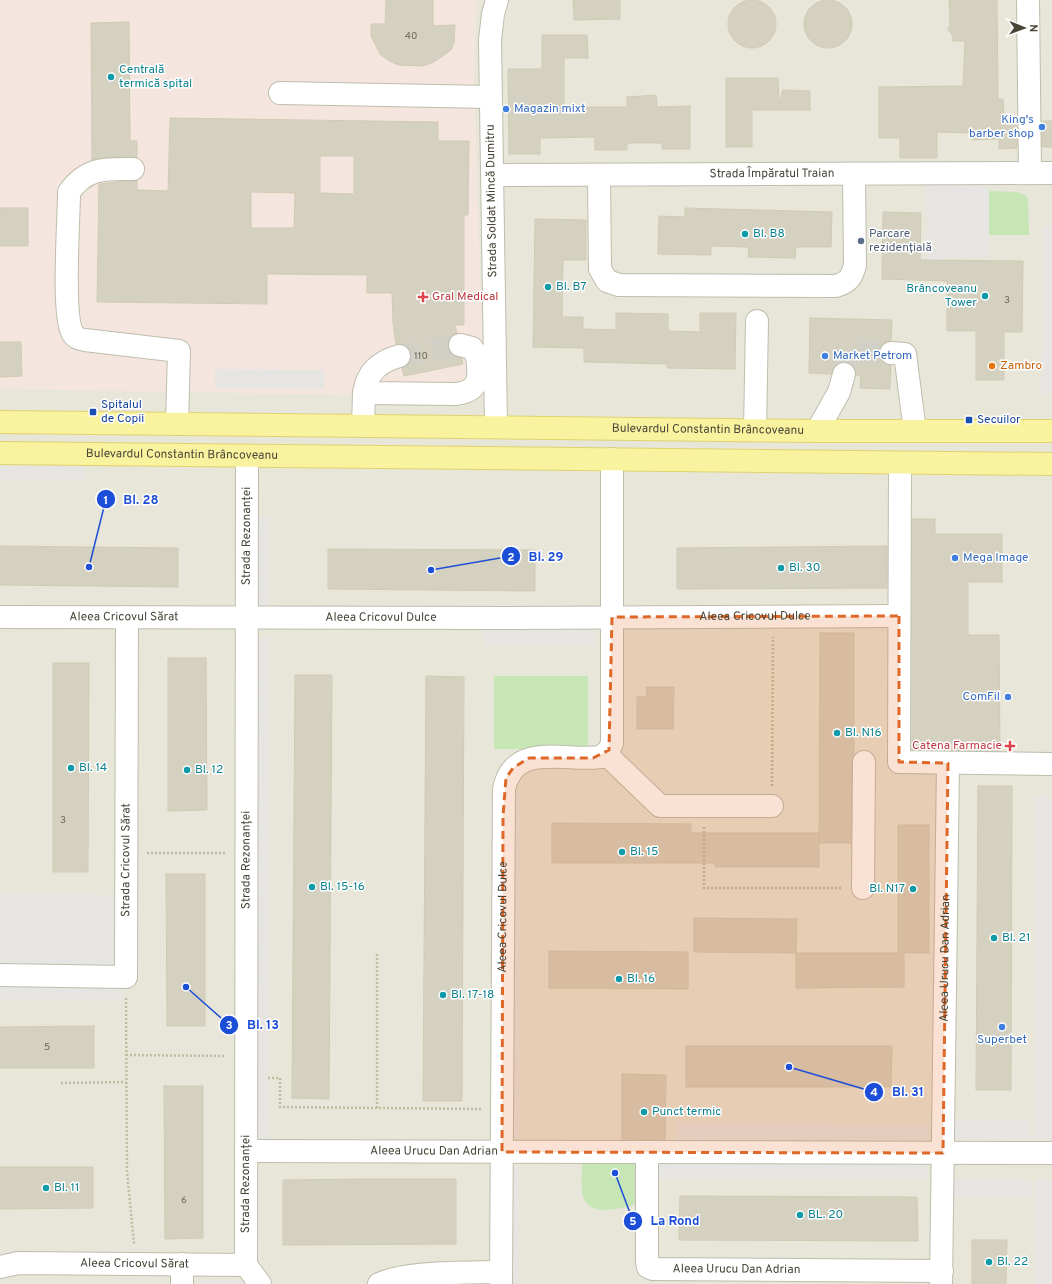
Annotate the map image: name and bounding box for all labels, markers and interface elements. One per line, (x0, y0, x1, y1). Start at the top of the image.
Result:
north arrow (1004, 8, 1044, 48)
text: N (1026, 24, 1040, 32)
house number: 40 (405, 30, 417, 43)
place label: Centrală termică spital (119, 62, 192, 92)
marker: Centrală termică spital (106, 72, 116, 82)
place label: Magazin mixt (514, 101, 585, 117)
marker: Magazin mixt (501, 104, 511, 114)
place label: King's barber shop (969, 112, 1034, 142)
marker: King's barber shop (1037, 122, 1047, 132)
street label: Strada Soldat Mincă Dumitru (483, 124, 501, 278)
street label: Strada Împăratul Traian (710, 166, 834, 182)
place label: Bl. B8 (753, 226, 785, 242)
place label: Parcare rezidențială (869, 226, 932, 256)
marker: Bl. B8 (740, 229, 750, 239)
marker: Parcare rezidențială (856, 236, 866, 246)
place label: Bl. B7 (556, 279, 586, 295)
place label: Brâncoveanu Tower (906, 281, 977, 311)
marker: Bl. B7 (543, 282, 553, 292)
place label: Gral Medical (432, 289, 498, 305)
marker: Gral Medical (417, 291, 429, 303)
marker: Brâncoveanu Tower (980, 291, 990, 301)
house number: 3 (1004, 294, 1010, 307)
place label: Market Petrom (833, 348, 912, 364)
house number: 110 (414, 350, 428, 363)
marker: Market Petrom (820, 351, 830, 361)
place label: Zambro (1000, 358, 1042, 374)
marker: Zambro (987, 361, 997, 371)
place label: Spitalul de Copii (101, 397, 144, 427)
marker: Spitalul de Copii (88, 407, 98, 417)
place label: Secuilor (977, 412, 1021, 428)
marker: Secuilor (964, 415, 974, 425)
street label: Bulevardul Constantin Brâncoveanu (612, 421, 804, 439)
street label: Bulevardul Constantin Brâncoveanu (86, 446, 278, 464)
callout: Bl. 28 (96, 487, 167, 512)
street label: Strada Rezonanței (239, 487, 255, 585)
text: 1 (104, 493, 108, 509)
text: Bl. 28 (123, 493, 159, 509)
callout: Bl. 29 (501, 544, 572, 569)
text: 2 (507, 550, 515, 566)
text: Bl. 29 (528, 550, 564, 566)
place label: Mega Image (963, 550, 1029, 566)
marker: Mega Image (950, 553, 960, 563)
place label: Bl. 30 (789, 560, 820, 576)
marker: Bl. 30 (776, 563, 786, 573)
street label: Aleea Cricovul Dulce (699, 608, 811, 625)
street label: Aleea Cricovul Sărat (69, 609, 179, 625)
street label: Aleea Cricovul Dulce (325, 610, 437, 626)
place label: ComFil (962, 689, 1000, 705)
marker: ComFil (1003, 692, 1013, 702)
place label: Bl. N16 (845, 725, 882, 741)
marker: Bl. N16 (832, 728, 842, 738)
place label: Catena Farmacie (912, 738, 1002, 754)
marker: Catena Farmacie (1005, 741, 1015, 751)
place label: Bl. 14 (79, 760, 107, 776)
place label: Bl. 12 (195, 762, 223, 778)
marker: Bl. 14 (66, 763, 76, 773)
marker: Bl. 12 (182, 765, 192, 775)
street label: Strada Cricovul Sărat (118, 803, 134, 917)
street label: Strada Rezonanței (238, 811, 255, 909)
house number: 3 (60, 814, 66, 827)
place label: Bl. 15 (630, 844, 658, 860)
marker: Bl. 15 (617, 847, 627, 857)
street label: Aleea Cricovul Dulce (495, 861, 512, 973)
place label: Bl. 15-16 (320, 879, 365, 895)
place label: Bl. N17 (869, 881, 905, 897)
marker: Bl. 15-16 (307, 882, 317, 892)
marker: Bl. N17 (908, 884, 918, 894)
street label: Aleea Urucu Dan Adrian (937, 894, 954, 1022)
place label: Bl. 21 (1002, 930, 1030, 946)
marker: Bl. 21 (989, 933, 999, 943)
place label: Bl. 16 (627, 971, 655, 987)
marker: Bl. 16 (614, 974, 624, 984)
place label: Bl. 17-18 (451, 987, 494, 1003)
marker: Bl. 17-18 (438, 990, 448, 1000)
callout: Bl. 13 (219, 1012, 287, 1037)
text: 3 (225, 1018, 233, 1034)
text: Bl. 13 (247, 1018, 279, 1034)
marker: Superbet (997, 1022, 1007, 1032)
place label: Superbet (977, 1032, 1027, 1048)
house number: 5 (44, 1041, 50, 1054)
callout: Bl. 31 (864, 1079, 932, 1104)
text: 4 (870, 1085, 878, 1101)
text: Bl. 31 (892, 1085, 924, 1101)
place label: Punct termic (652, 1104, 721, 1120)
marker: Punct termic (639, 1107, 649, 1117)
street label: Strada Rezonanței (238, 1135, 254, 1233)
street label: Aleea Urucu Dan Adrian (370, 1143, 498, 1160)
place label: Bl. 11 (54, 1180, 80, 1196)
marker: Bl. 11 (41, 1183, 51, 1193)
house number: 6 (181, 1194, 187, 1207)
place label: BL. 20 (808, 1207, 843, 1223)
callout: La Rond (623, 1208, 708, 1233)
marker: BL. 20 (795, 1210, 805, 1220)
text: 5 (629, 1214, 637, 1230)
text: La Rond (651, 1214, 699, 1230)
place label: Bl. 22 (997, 1254, 1028, 1270)
street label: Aleea Cricovul Sărat (80, 1256, 189, 1273)
marker: Bl. 22 (984, 1257, 994, 1267)
street label: Aleea Urucu Dan Adrian (673, 1261, 800, 1278)

